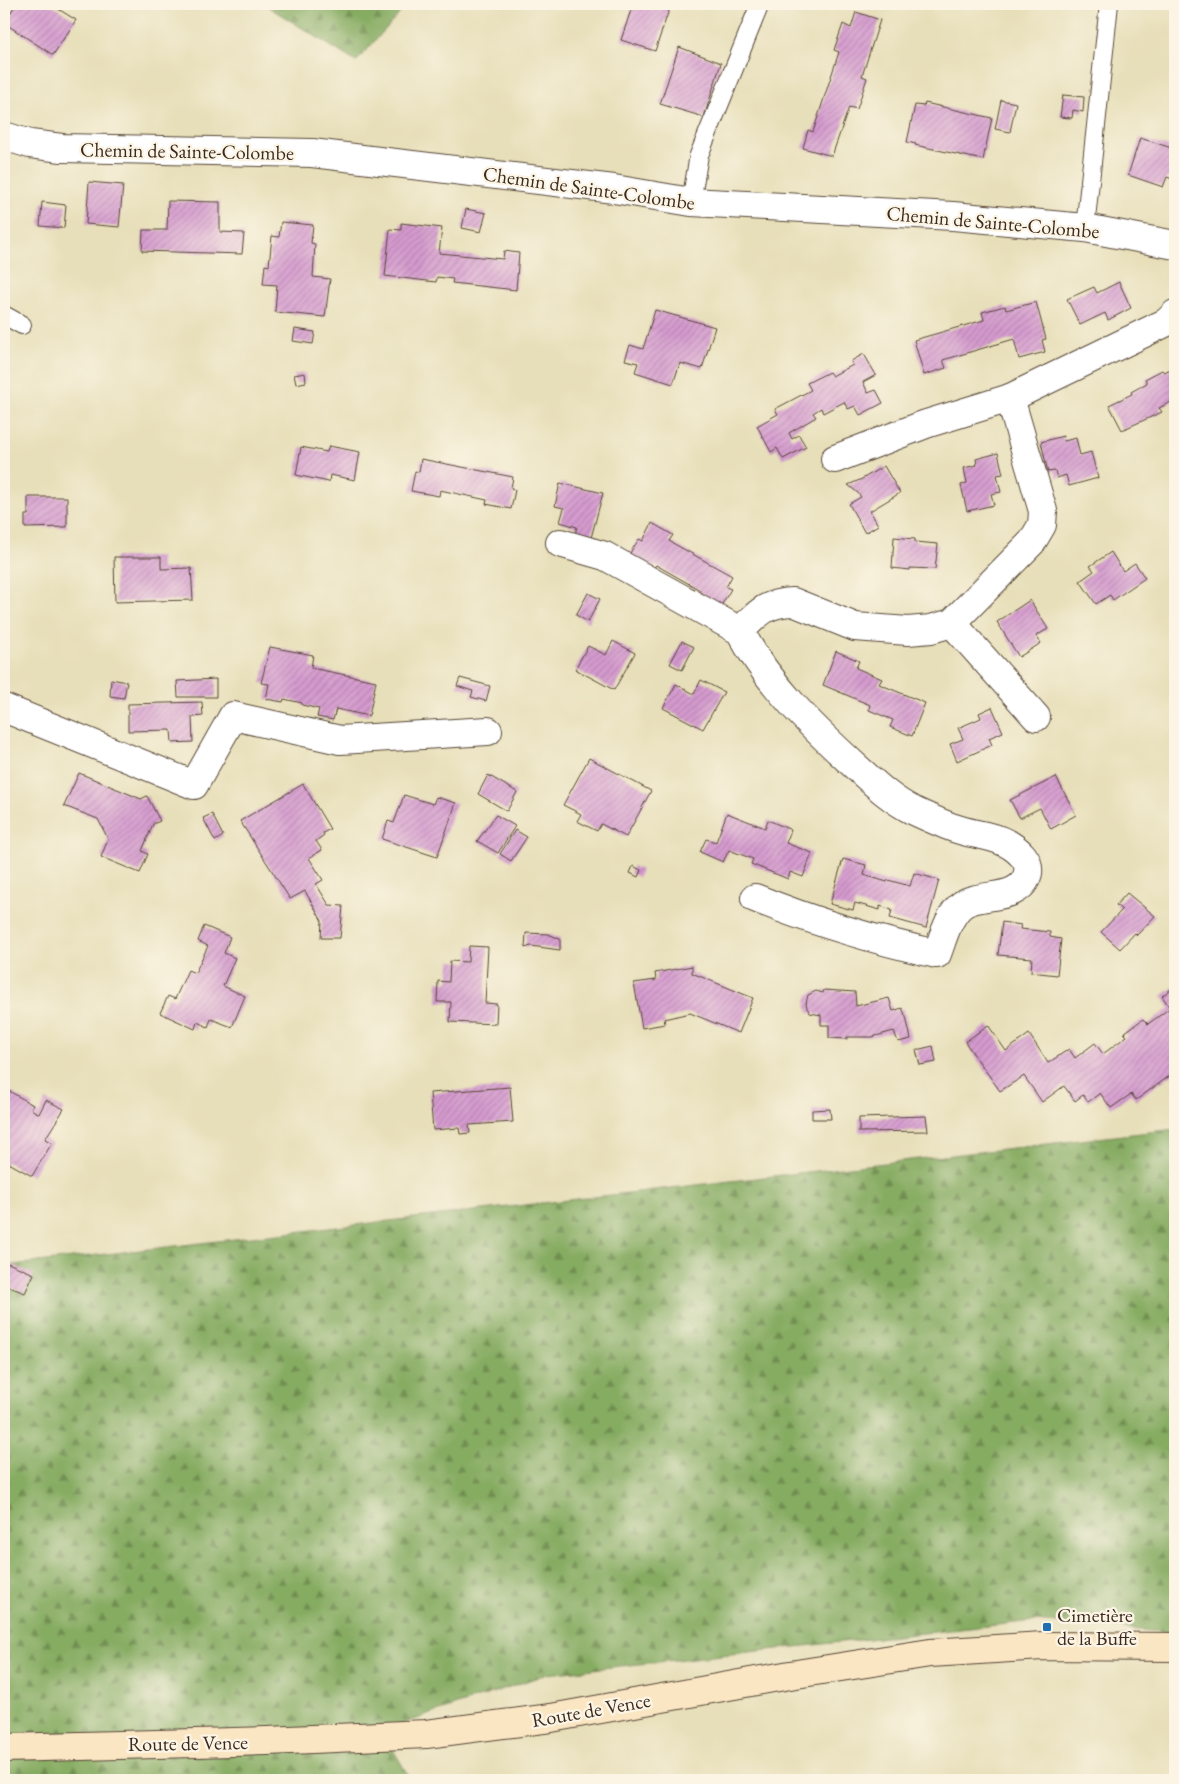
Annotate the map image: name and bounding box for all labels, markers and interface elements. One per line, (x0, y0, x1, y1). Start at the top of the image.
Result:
street label: Chemin de Sainte-Colombe (80, 136, 294, 166)
street label: Chemin de Sainte-Colombe (481, 160, 697, 216)
street label: Chemin de Sainte-Colombe (885, 200, 1101, 244)
place label: Cimetière de la Buffe (1057, 1602, 1137, 1651)
marker: Cimetière de la Buffe (1041, 1621, 1053, 1633)
street label: Route de Vence (530, 1687, 653, 1733)
street label: Route de Vence (128, 1729, 248, 1757)

